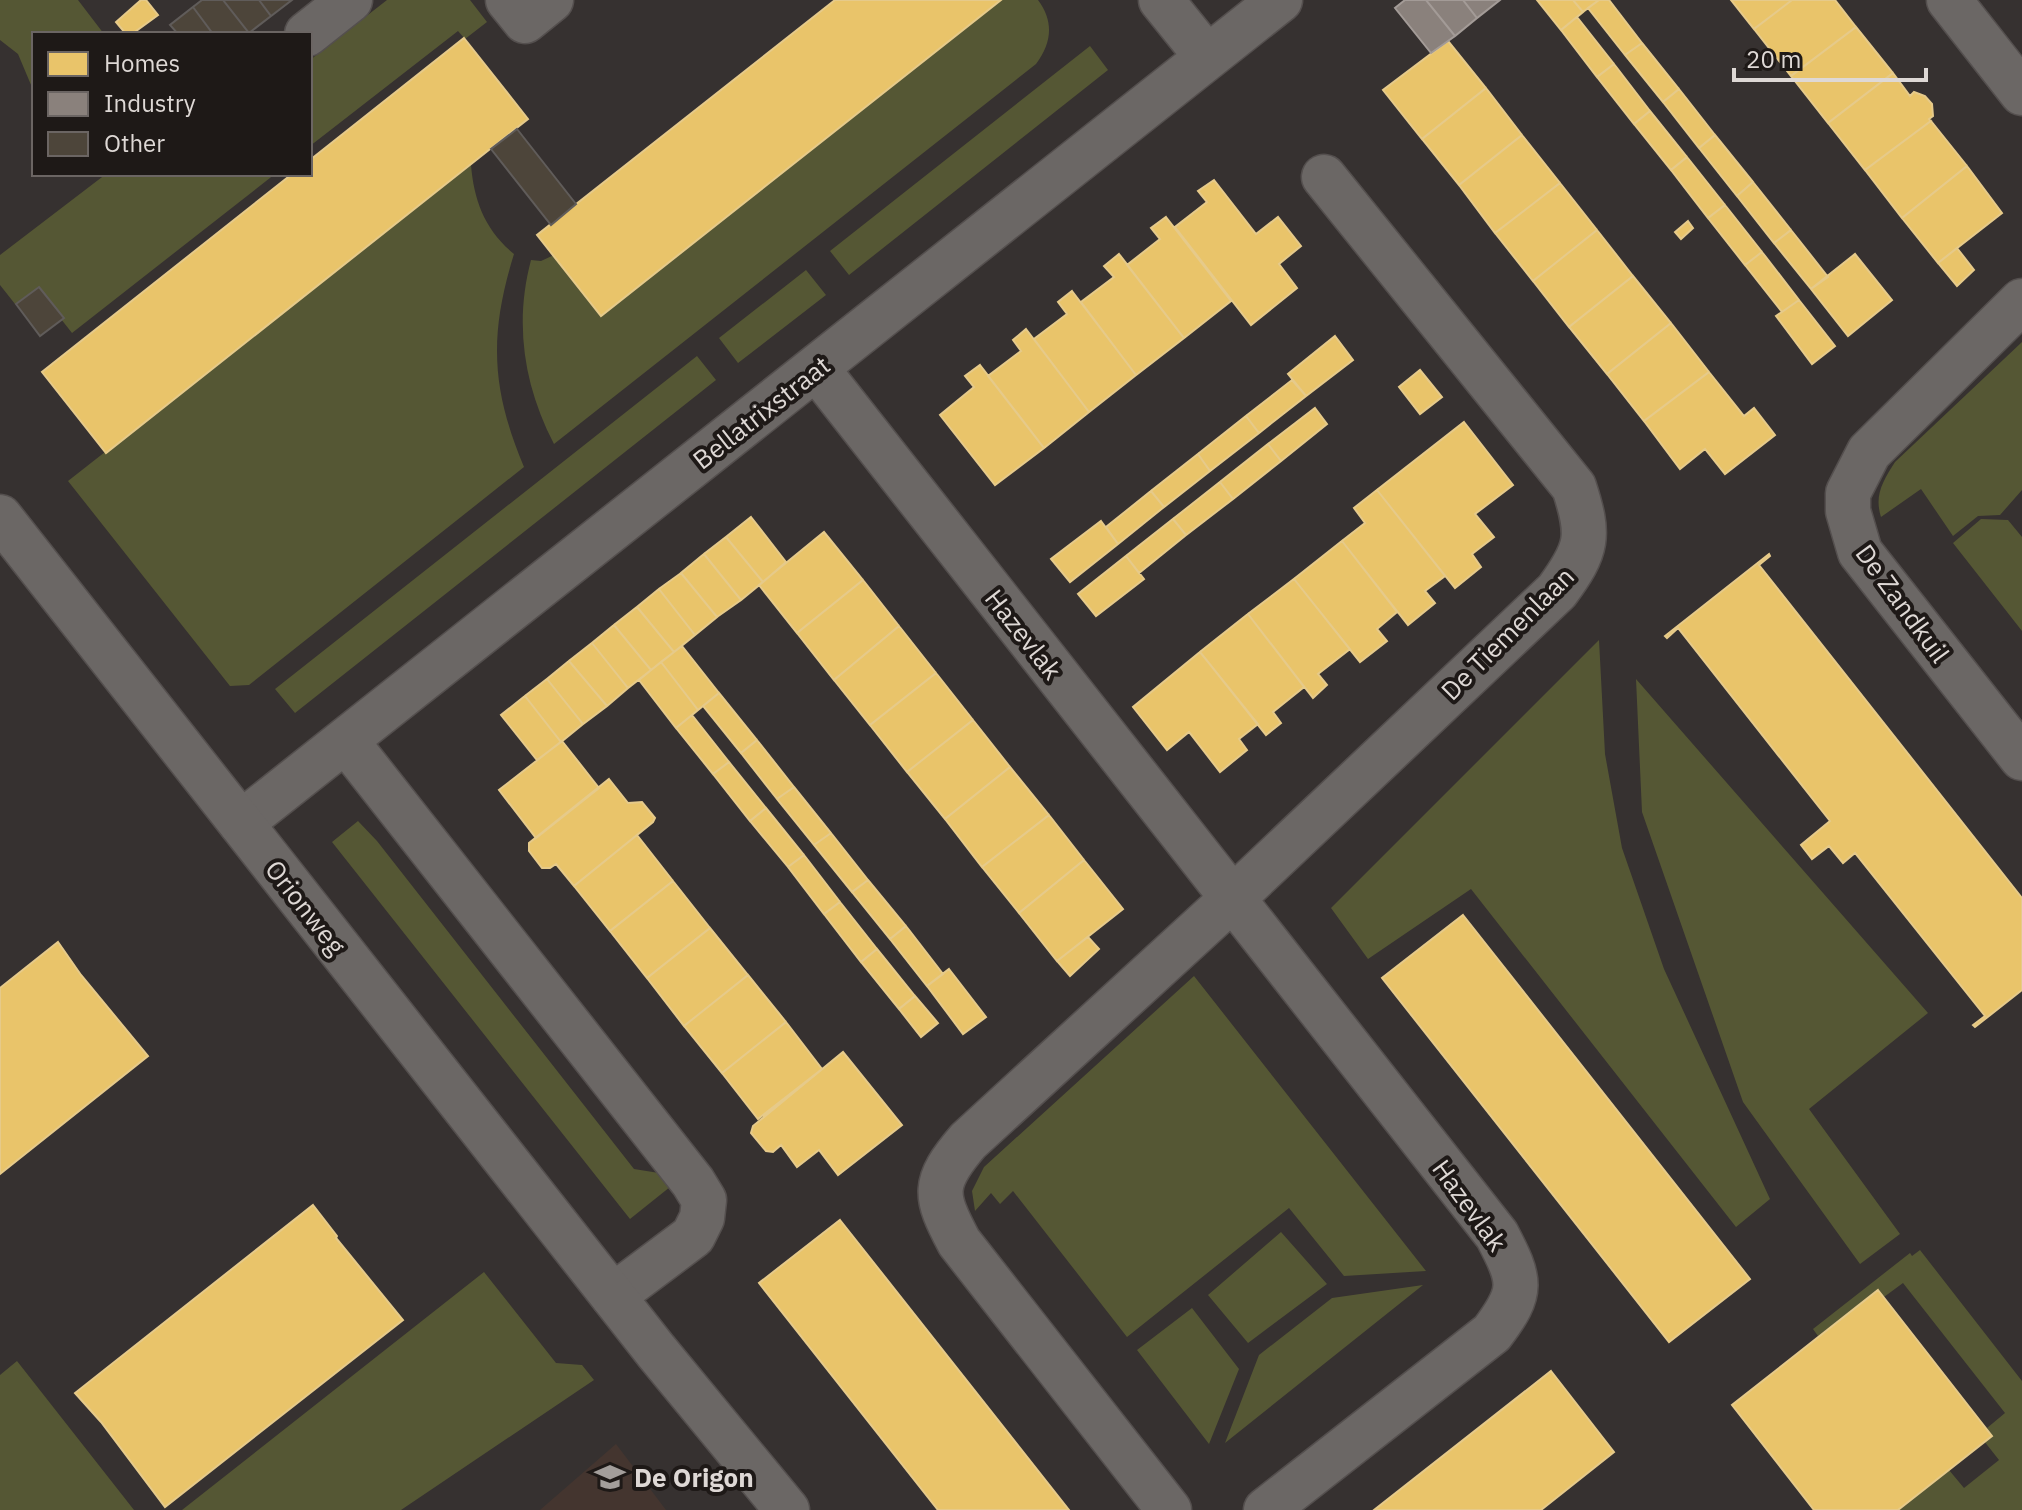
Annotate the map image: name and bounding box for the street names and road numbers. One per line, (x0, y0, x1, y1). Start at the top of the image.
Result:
street label: Bellatrixstraat (685, 348, 837, 476)
street label: De Zandkuil (1849, 537, 1957, 669)
street label: De Tiemenlaan (1433, 559, 1581, 707)
street label: Hazevlak (978, 582, 1070, 686)
street label: Orionweg (258, 853, 354, 962)
street label: Hazevlak (1425, 1152, 1515, 1258)

